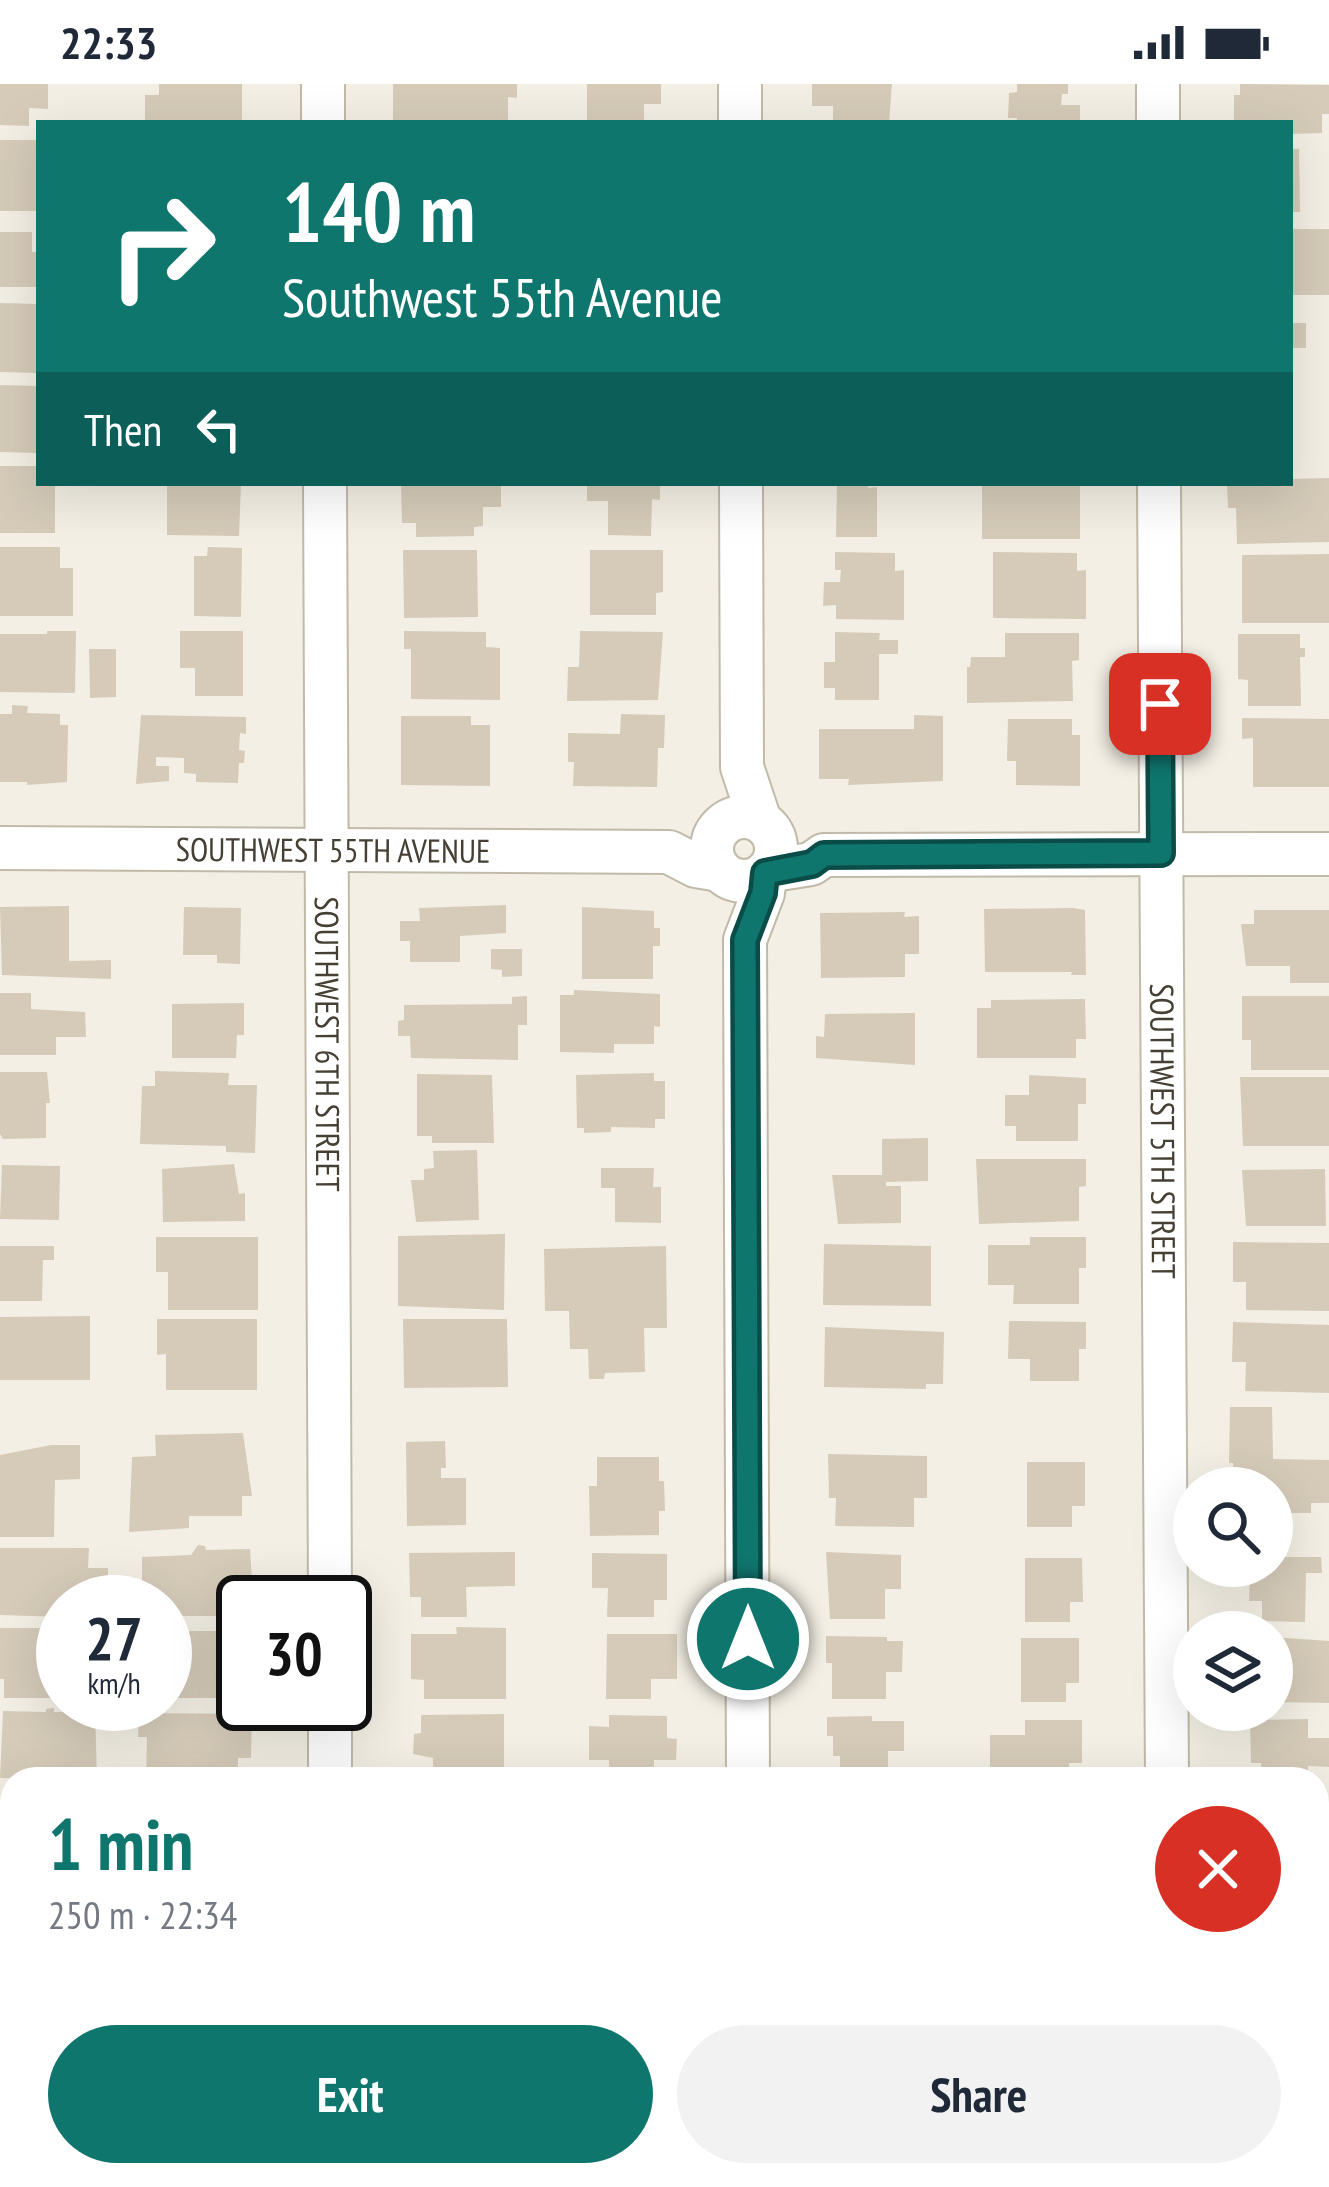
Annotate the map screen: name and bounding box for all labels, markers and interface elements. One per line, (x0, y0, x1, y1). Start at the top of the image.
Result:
text: 22:33 (60, 13, 157, 71)
text: 140 m (282, 156, 475, 265)
icon: right (84, 168, 240, 324)
text: Southwest 55th Avenue (282, 262, 722, 332)
icon: left (186, 396, 252, 462)
text: Then (84, 400, 162, 458)
pin (1109, 653, 1211, 755)
icon: arrive (1127, 671, 1193, 737)
street label: SOUTHWEST 55TH AVENUE (176, 827, 490, 872)
street label: SOUTHWEST 6TH STREET (306, 896, 350, 1192)
street label: SOUTHWEST 5TH STREET (1141, 983, 1186, 1279)
map controls (1173, 1467, 1293, 1731)
button: search (1173, 1467, 1293, 1587)
speed limit sign: 30 (216, 1575, 372, 1731)
position arrow (685, 1576, 811, 1702)
text: 27 (85, 1599, 143, 1677)
button: layers (1173, 1611, 1293, 1731)
text: km/h (87, 1663, 141, 1702)
text: 1 min (48, 1797, 193, 1890)
button: close (1155, 1806, 1281, 1932)
text: 250 m · 22:34 (48, 1889, 237, 1940)
button: Exit (48, 2025, 653, 2163)
button: Share (677, 2025, 1281, 2163)

